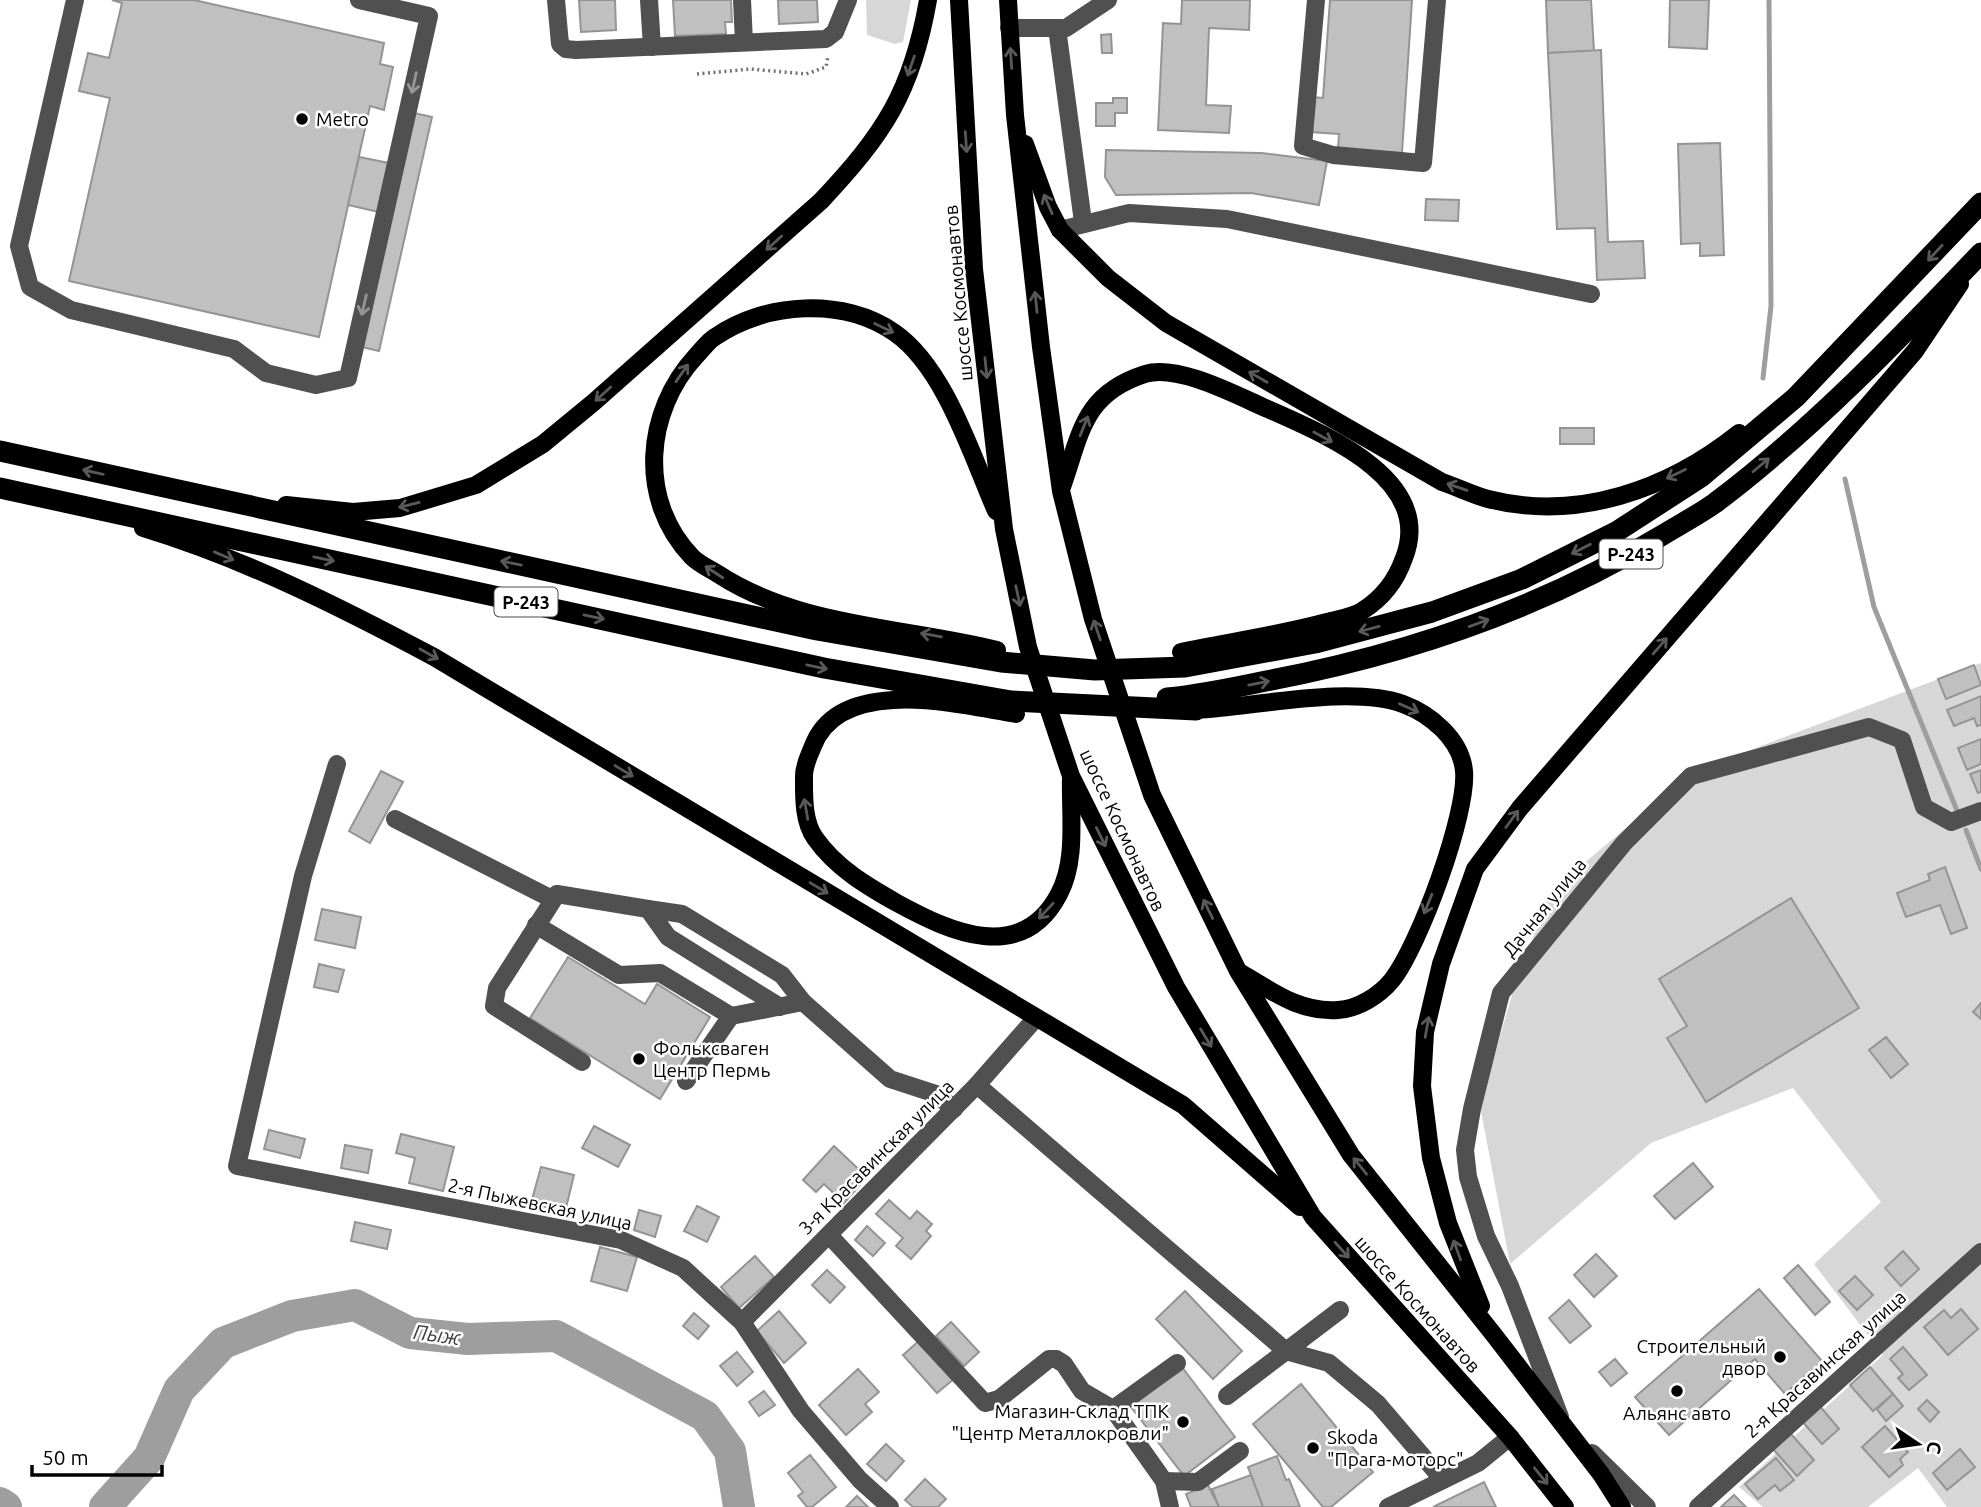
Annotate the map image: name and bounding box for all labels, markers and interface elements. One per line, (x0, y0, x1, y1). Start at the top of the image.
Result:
one-way arrow (1004, 47, 1017, 69)
one-way arrow (904, 55, 917, 77)
one-way arrow (407, 71, 421, 94)
place label: Metro (316, 108, 369, 130)
marker: Metro (294, 111, 310, 127)
one-way arrow (960, 130, 973, 152)
one-way arrow (1040, 194, 1053, 216)
street label: шоссе Космонавтов (939, 204, 977, 382)
one-way arrow (765, 235, 783, 251)
one-way arrow (1926, 244, 1943, 261)
one-way arrow (1029, 291, 1042, 314)
one-way arrow (357, 293, 370, 316)
one-way arrow (873, 321, 894, 335)
one-way arrow (979, 356, 992, 379)
one-way arrow (675, 364, 689, 383)
one-way arrow (1248, 369, 1268, 383)
one-way arrow (595, 385, 613, 401)
one-way arrow (1078, 416, 1091, 438)
one-way arrow (1313, 430, 1333, 444)
one-way arrow (1751, 457, 1769, 473)
one-way arrow (82, 465, 105, 478)
one-way arrow (1666, 468, 1687, 482)
one-way arrow (1446, 480, 1468, 492)
one-way arrow (398, 499, 421, 513)
road number: Р-243 (1600, 540, 1662, 568)
one-way arrow (1571, 543, 1592, 557)
one-way arrow (212, 550, 234, 563)
one-way arrow (312, 553, 335, 567)
one-way arrow (500, 556, 523, 569)
one-way arrow (705, 565, 725, 579)
one-way arrow (1011, 584, 1025, 607)
road number: Р-243 (494, 588, 558, 616)
one-way arrow (583, 612, 605, 625)
one-way arrow (1467, 616, 1489, 629)
one-way arrow (1090, 620, 1102, 642)
one-way arrow (1358, 623, 1381, 636)
one-way arrow (920, 628, 943, 641)
one-way arrow (1652, 637, 1668, 655)
one-way arrow (418, 647, 438, 661)
one-way arrow (805, 660, 828, 674)
one-way arrow (1247, 675, 1270, 689)
one-way arrow (1398, 702, 1420, 715)
street label: шоссе Космонавтов (1076, 745, 1170, 915)
one-way arrow (613, 764, 633, 778)
one-way arrow (799, 798, 812, 821)
one-way arrow (1505, 810, 1519, 829)
one-way arrow (1095, 826, 1109, 847)
street label: Дачная улица (1498, 853, 1590, 961)
one-way arrow (808, 882, 828, 896)
one-way arrow (1420, 893, 1433, 915)
one-way arrow (1201, 899, 1214, 920)
one-way arrow (1038, 902, 1054, 920)
one-way arrow (1421, 1016, 1434, 1039)
one-way arrow (1200, 1028, 1214, 1048)
place label: Фольксваген Центр Пермь (653, 1037, 770, 1081)
marker: Фольксваген Центр Пермь (631, 1051, 647, 1067)
street label: 3-я Красавинская улица (794, 1075, 958, 1239)
one-way arrow (1352, 1158, 1368, 1176)
street label: 2-я Пыжевская улица (446, 1174, 634, 1234)
street label: шоссе Космонавтов (1351, 1231, 1485, 1377)
one-way arrow (1450, 1239, 1462, 1261)
one-way arrow (1334, 1241, 1350, 1259)
street label: 2-я Красавинская улица (1740, 1286, 1910, 1442)
water label: Пыж (412, 1319, 463, 1349)
place label: Строительный двор (1636, 1335, 1766, 1379)
marker: Строительный двор (1772, 1349, 1788, 1365)
marker: Альянс авто (1669, 1383, 1685, 1399)
place label: Магазин-Склад ТПК "Центр Металлокровли" (952, 1400, 1169, 1444)
place label: Альянс авто (1623, 1402, 1731, 1424)
north arrow (1883, 1409, 1953, 1479)
marker: Магазин-Склад ТПК "Центр Металлокровли" (1175, 1414, 1191, 1430)
place label: Skoda "Прага-моторс" (1327, 1426, 1464, 1470)
scale bar (32, 1434, 161, 1478)
text: С (1922, 1439, 1947, 1456)
marker: Skoda "Прага-моторс" (1305, 1440, 1321, 1456)
text: 50 m (42, 1445, 89, 1469)
one-way arrow (1533, 1466, 1548, 1484)

